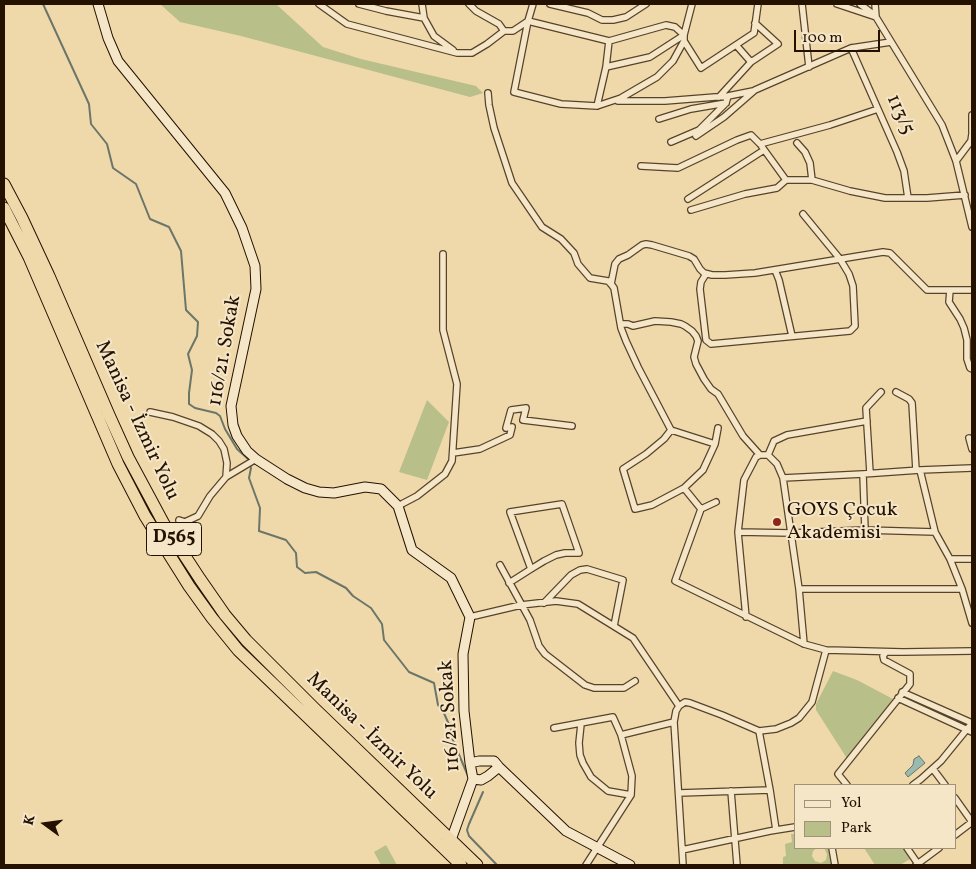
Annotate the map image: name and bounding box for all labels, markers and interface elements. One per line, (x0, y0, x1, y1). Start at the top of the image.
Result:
scale bar (796, 20, 882, 52)
text: 100 m (802, 28, 842, 49)
street label: 113/5 (880, 91, 918, 139)
street label: 116/21. Sokak (204, 294, 248, 408)
street label: Manisa - İzmir Yolu (89, 337, 183, 505)
place label: GOYS Çocuk Akademisi (787, 499, 898, 546)
marker: GOYS Çocuk Akademisi (771, 516, 783, 528)
road number: D565 (146, 522, 202, 556)
street label: 116/21. Sokak (435, 659, 467, 773)
street label: Manisa - İzmir Yolu (300, 668, 442, 806)
legend (794, 784, 956, 849)
text: Yol (841, 793, 861, 814)
north arrow (20, 799, 70, 849)
text: K (20, 813, 40, 827)
text: Park (841, 818, 872, 839)

